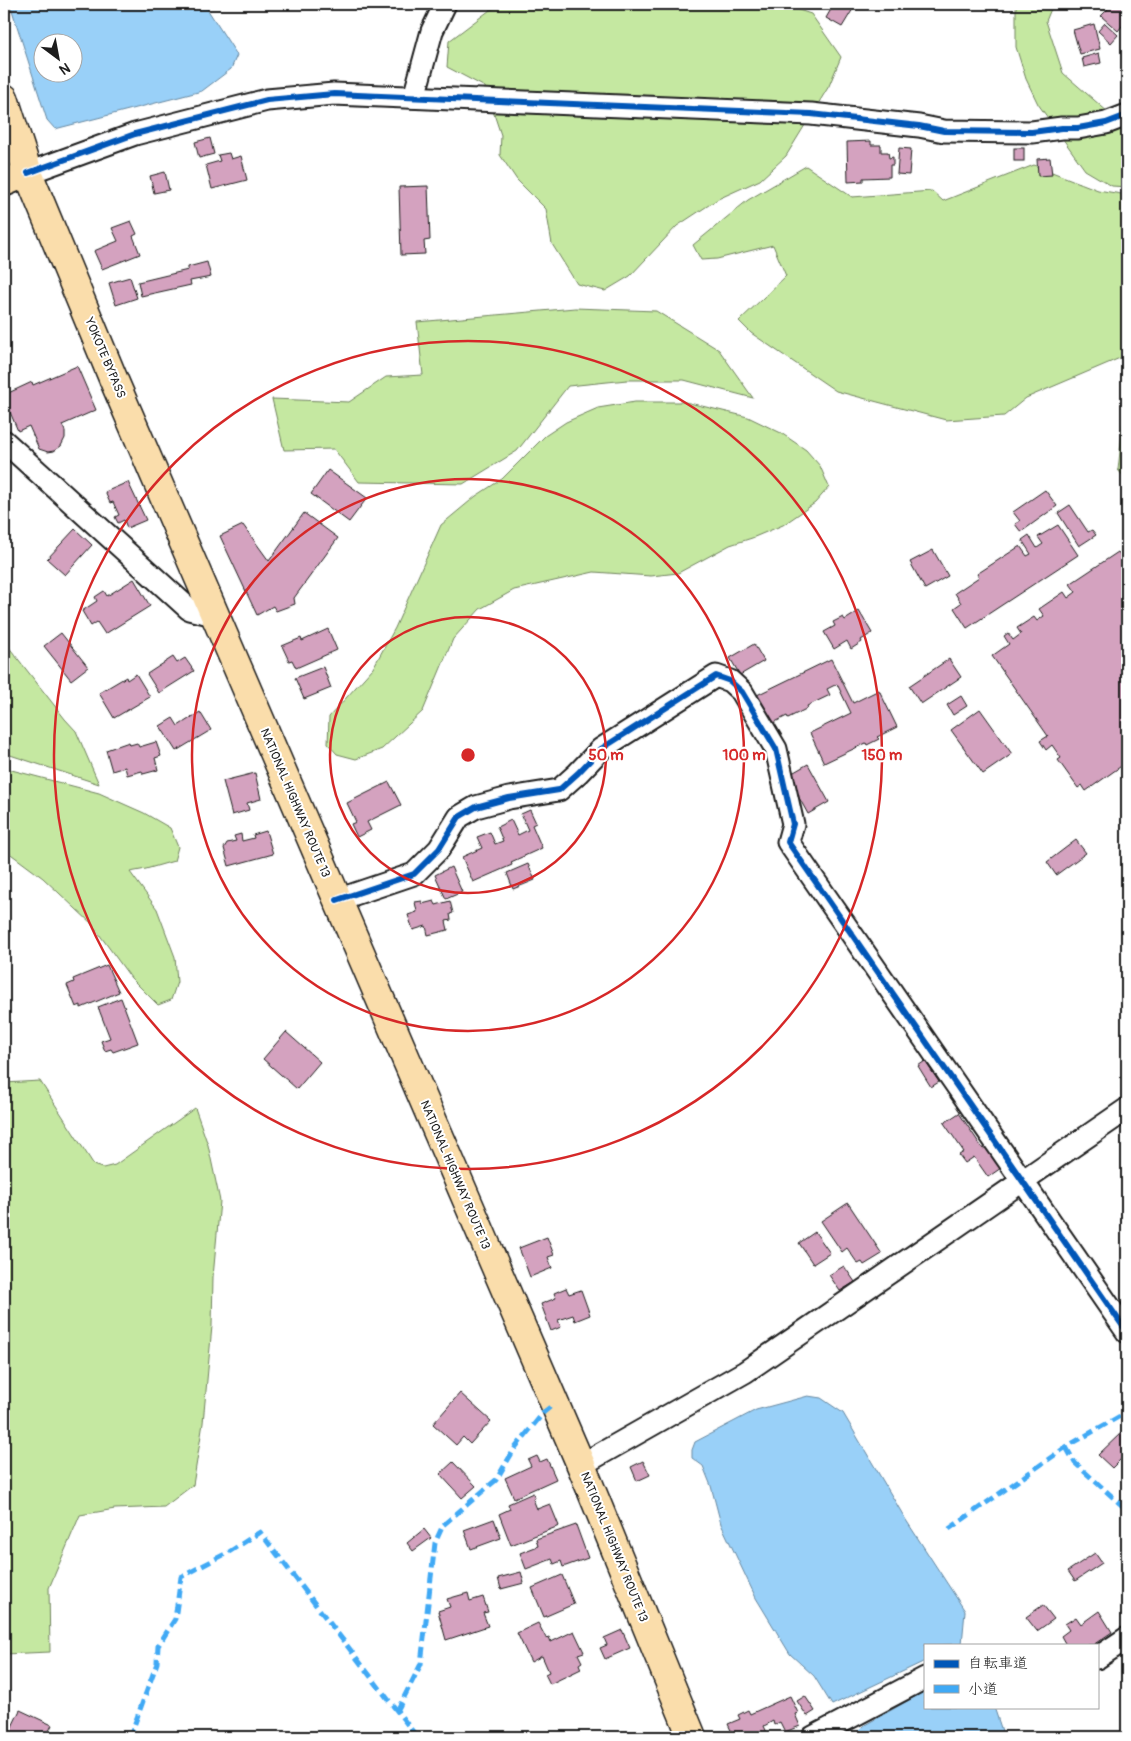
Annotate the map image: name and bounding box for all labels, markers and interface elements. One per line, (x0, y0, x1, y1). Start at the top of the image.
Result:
north arrow (32, 32, 82, 82)
text: N (56, 59, 73, 78)
street label: YOKOTE BYPASS (81, 315, 129, 400)
street label: NATIONAL HIGHWAY ROUTE 13 (257, 726, 333, 880)
centre of rings (459, 746, 477, 764)
text: 50 m (589, 746, 623, 765)
text: 100 m (723, 746, 765, 765)
text: 150 m (862, 746, 902, 765)
street label: NATIONAL HIGHWAY ROUTE 13 (417, 1098, 493, 1252)
street label: NATIONAL HIGHWAY ROUTE 13 (577, 1470, 651, 1624)
legend (924, 1644, 1098, 1708)
text: 自転車道 (968, 1654, 1028, 1673)
text: 小道 (968, 1680, 998, 1699)

